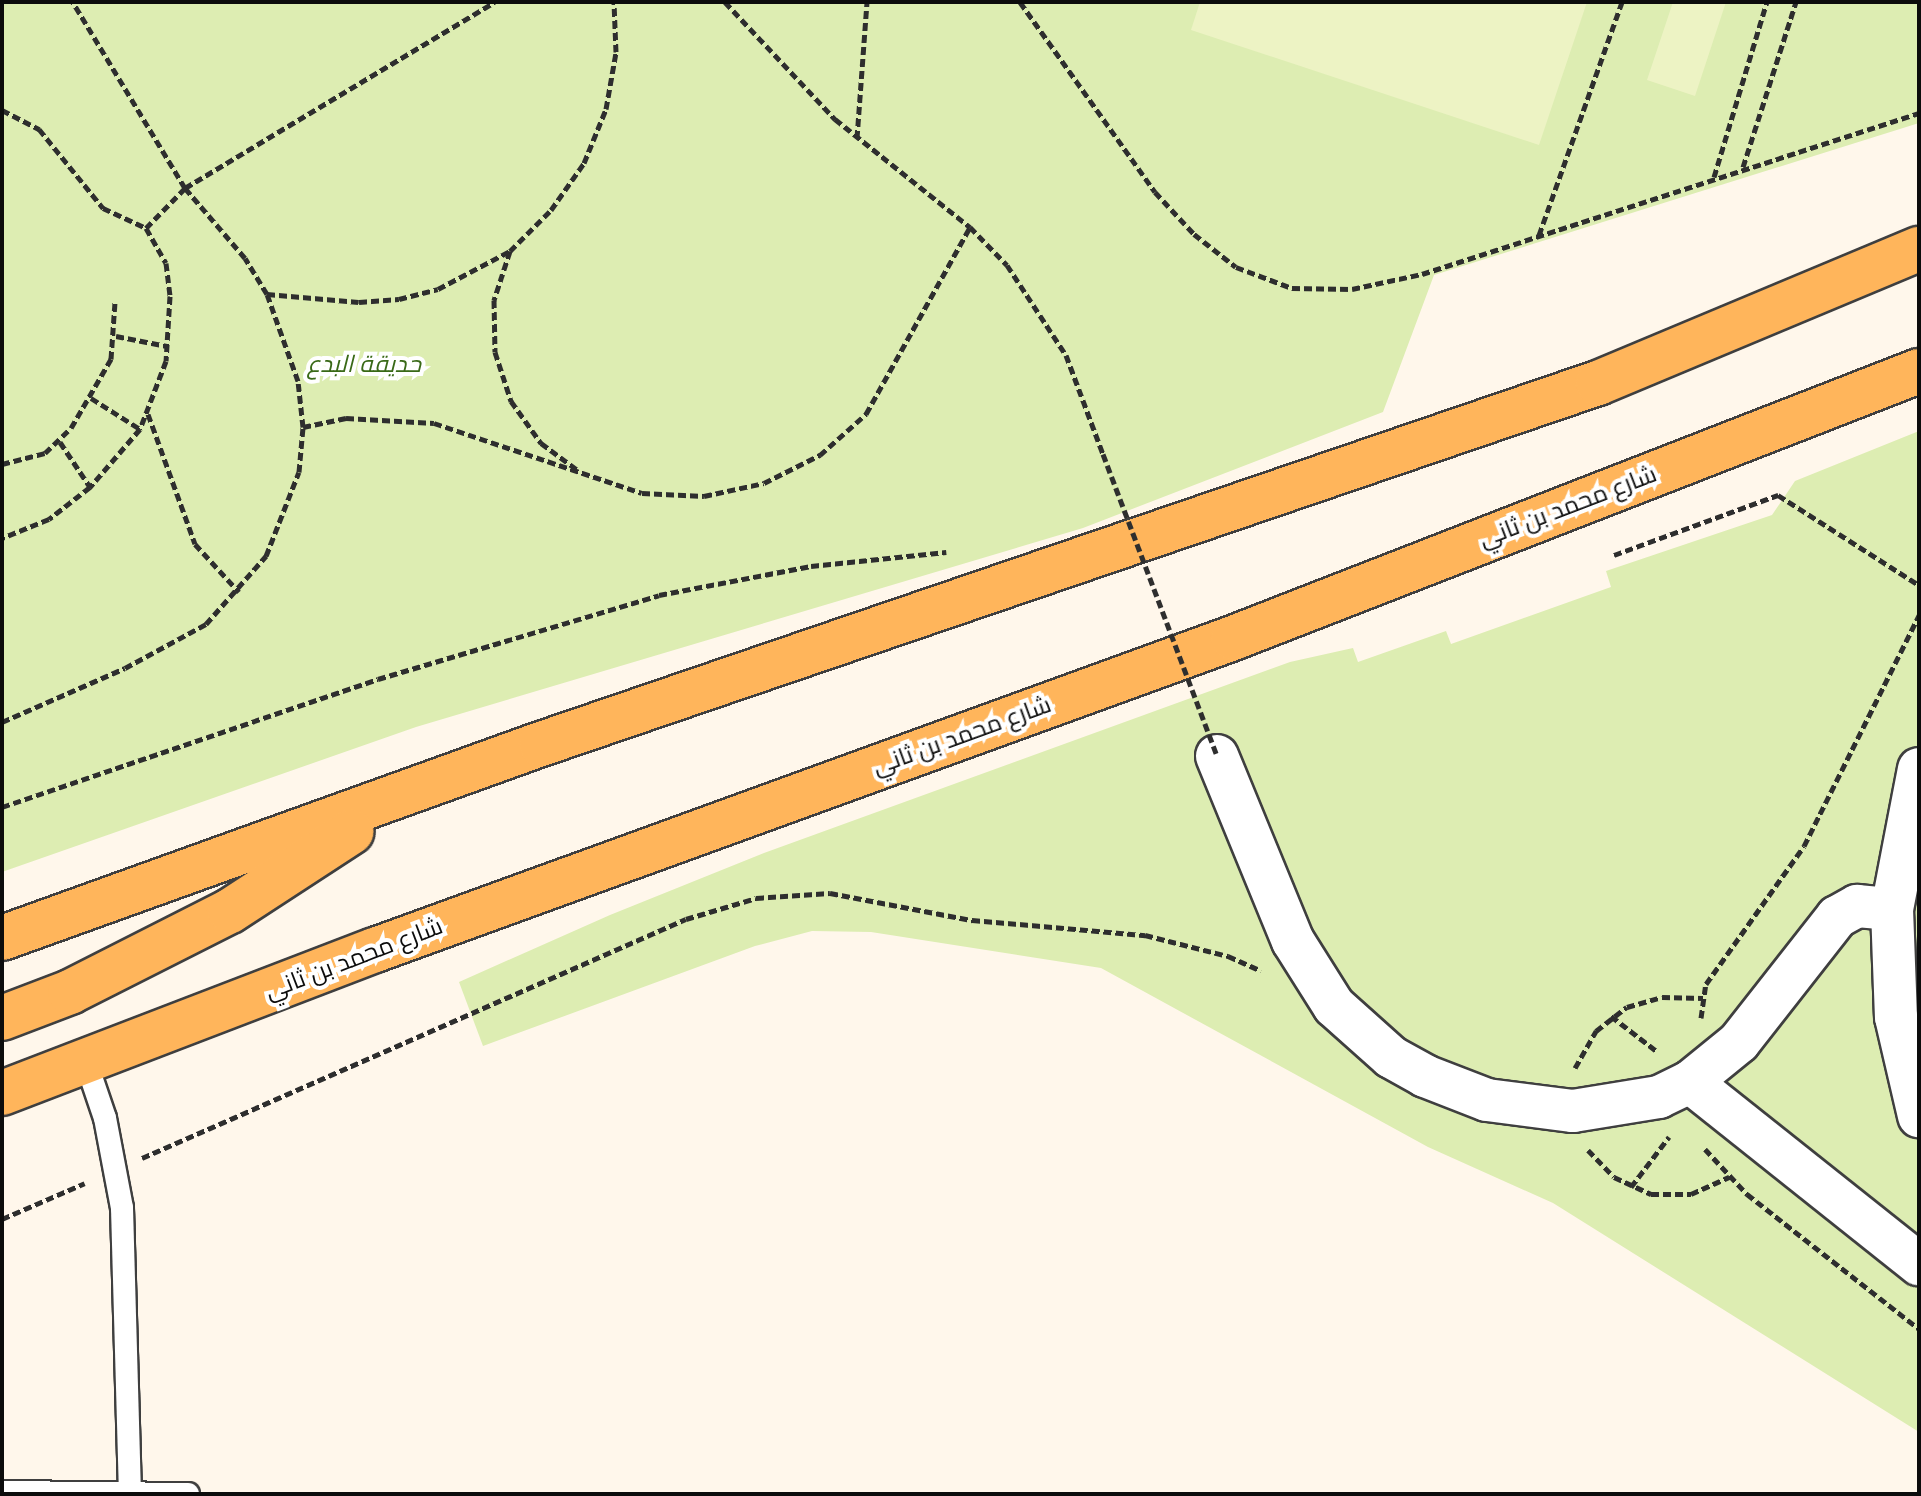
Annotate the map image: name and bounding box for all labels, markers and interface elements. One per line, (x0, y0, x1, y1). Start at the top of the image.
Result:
park label: حديقة البدع (307, 351, 421, 379)
street label: شارع محمد بن ثاني (1475, 460, 1661, 554)
street label: شارع محمد بن ثاني (869, 690, 1055, 782)
street label: شارع محمد بن ثاني (261, 912, 447, 1006)

